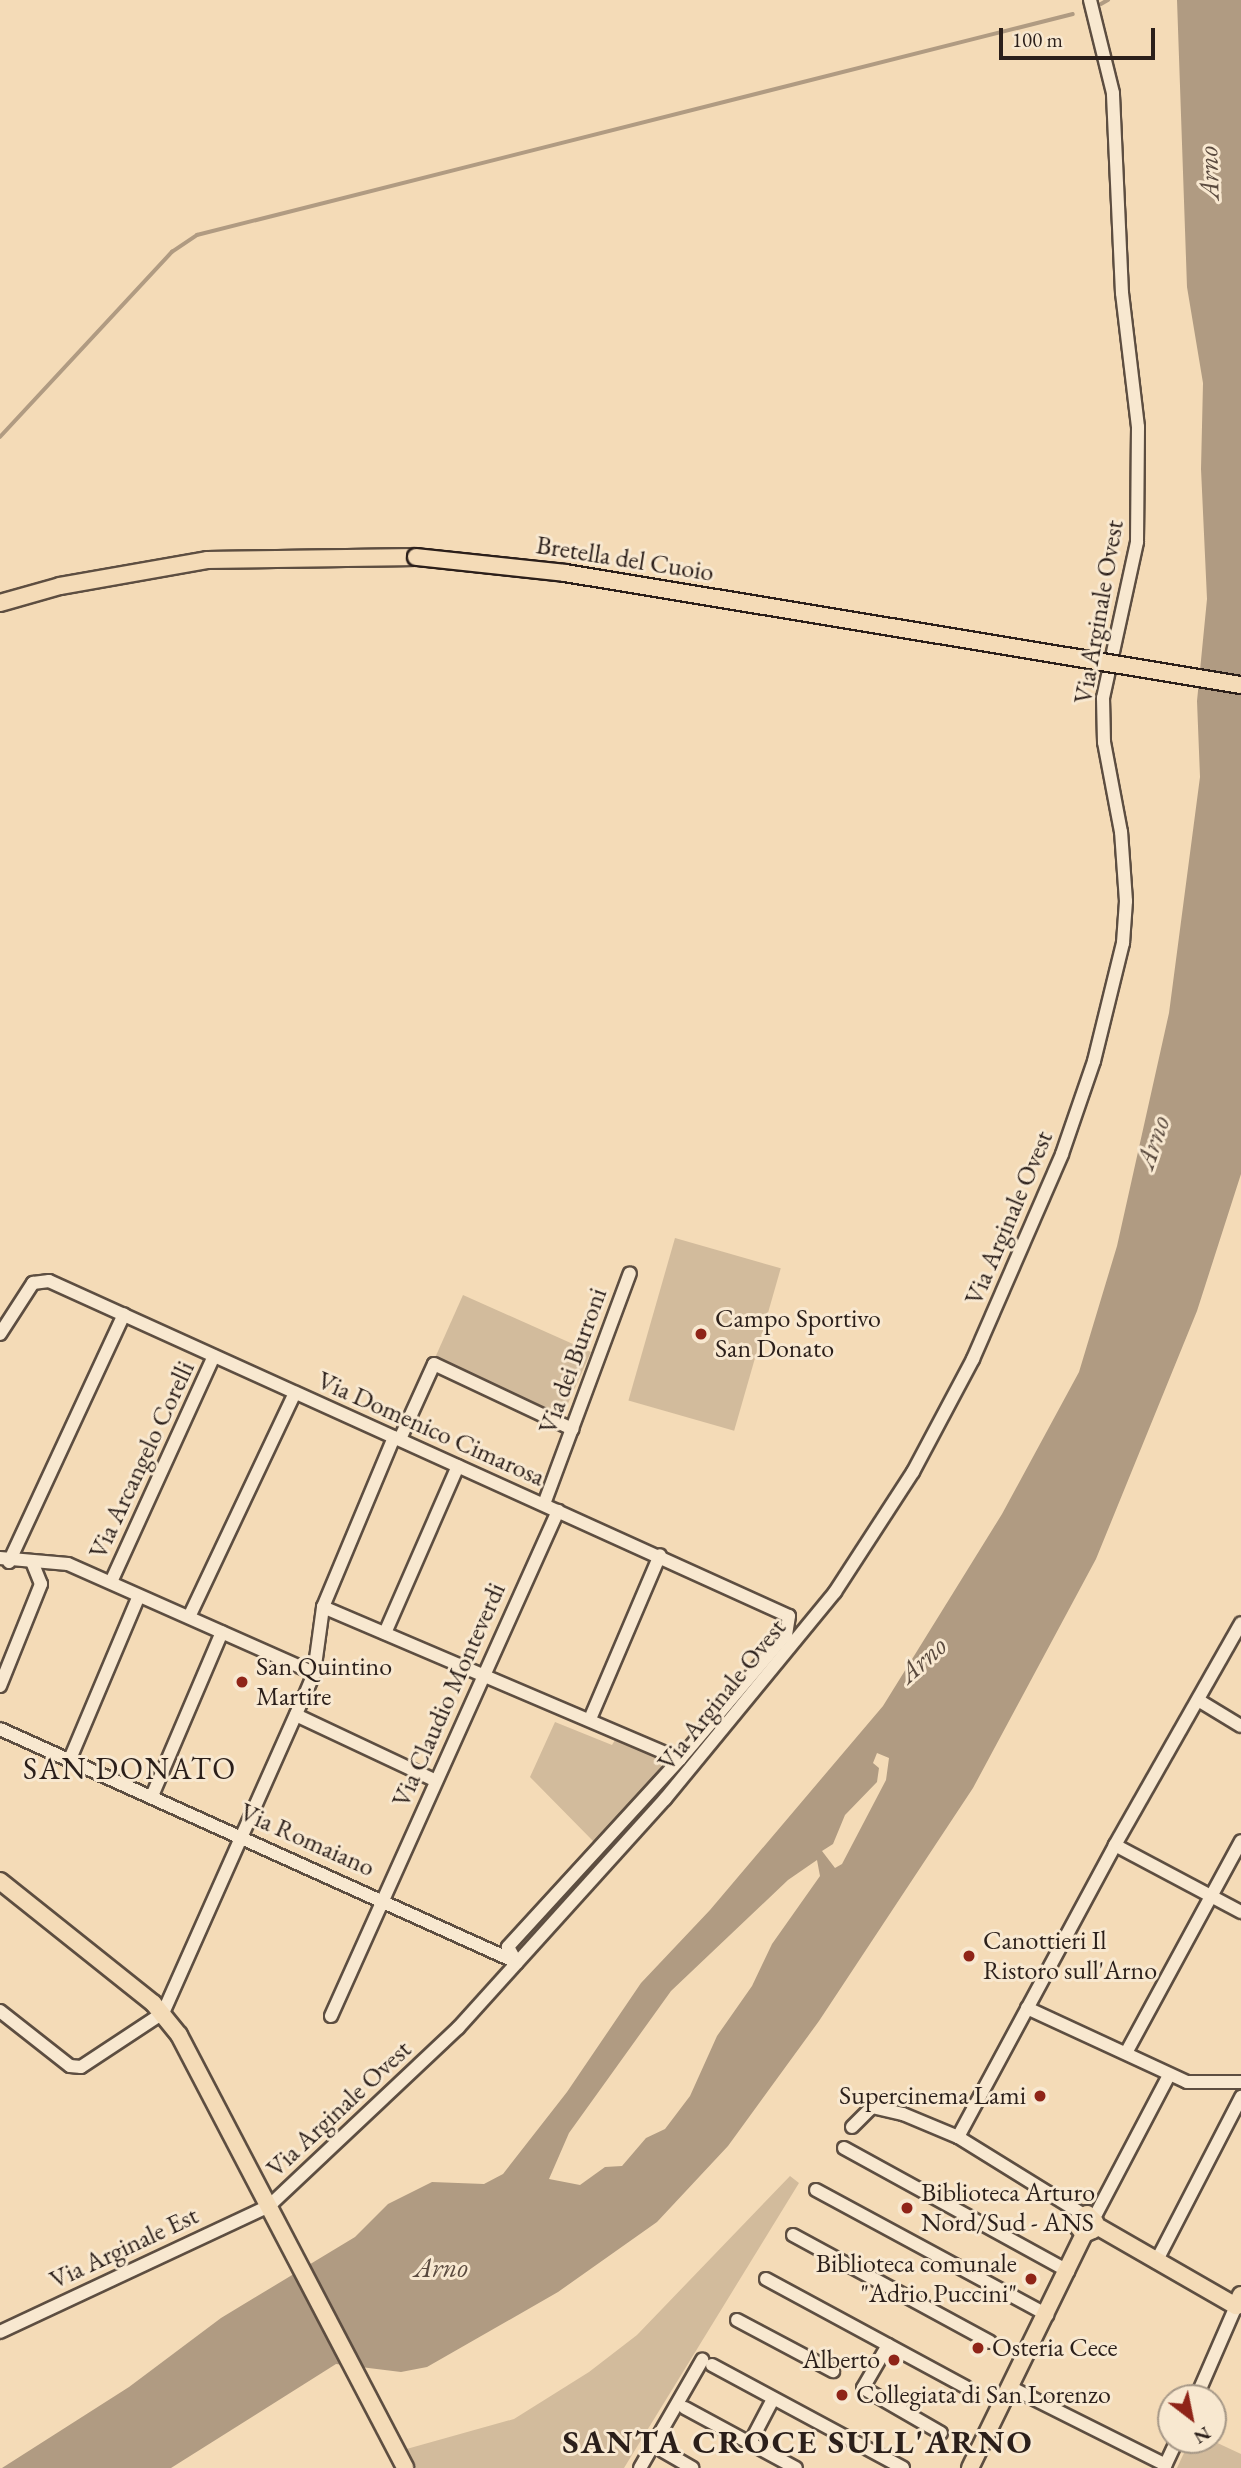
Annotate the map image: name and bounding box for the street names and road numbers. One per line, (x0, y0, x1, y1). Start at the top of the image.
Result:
street label: Via Arginale Ovest (1067, 518, 1131, 706)
street label: Bretella del Cuoio (534, 530, 716, 588)
street label: Via Arginale Ovest (958, 1126, 1060, 1310)
street label: Via dei Burroni (532, 1284, 614, 1438)
street label: Via Arcangelo Corelli (83, 1356, 201, 1564)
street label: Via Domenico Cimarosa (312, 1365, 550, 1493)
street label: Via Claudio Monteverdi (386, 1578, 512, 1812)
street label: Via Arginale Ovest (651, 1613, 793, 1777)
street label: Via Romaiano (235, 1796, 379, 1884)
street label: Via Arginale Ovest (260, 2034, 418, 2184)
street label: Via Arginale Est (45, 2200, 203, 2296)

